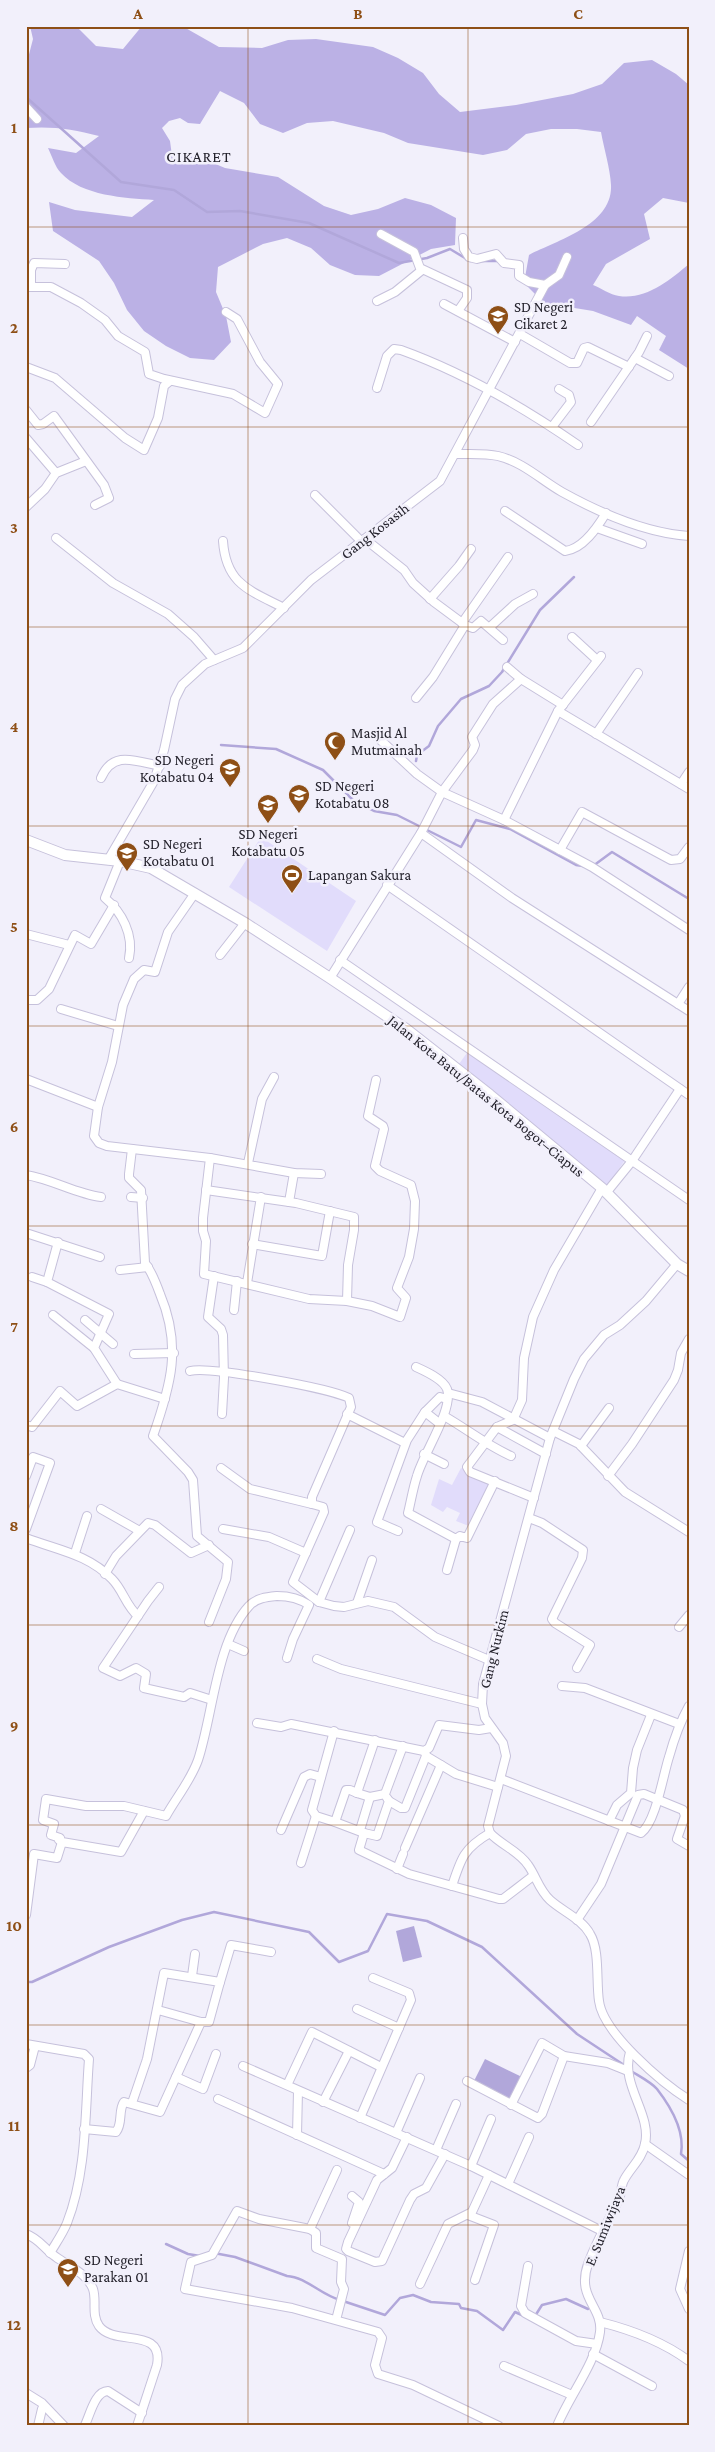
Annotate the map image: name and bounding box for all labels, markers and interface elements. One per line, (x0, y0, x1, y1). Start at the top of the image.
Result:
text: A (132, 5, 143, 22)
text: B (353, 5, 363, 22)
text: C (573, 5, 583, 22)
text: 1 (11, 119, 17, 136)
district label: CIKARET (166, 148, 232, 165)
place label: SD Negeri Cikaret 2 (514, 299, 573, 332)
school or university icon: SD Negeri Cikaret 2 (486, 304, 510, 335)
text: 2 (10, 319, 18, 336)
street label: Gang Kosasih (338, 500, 413, 563)
text: 3 (10, 519, 18, 536)
text: 4 (10, 718, 19, 735)
place label: Masjid Al Mutmainah (351, 725, 422, 758)
mosque icon: Masjid Al Mutmainah (323, 730, 347, 761)
place label: SD Negeri Kotabatu 04 (140, 752, 214, 785)
school or university icon: SD Negeri Kotabatu 04 (218, 757, 242, 788)
place label: SD Negeri Kotabatu 08 (315, 778, 390, 811)
school or university icon: SD Negeri Kotabatu 08 (287, 783, 311, 814)
school or university icon: SD Negeri Kotabatu 05 (256, 793, 280, 824)
place label: SD Negeri Kotabatu 05 (231, 826, 305, 859)
place label: SD Negeri Kotabatu 01 (143, 836, 215, 869)
school or university icon: SD Negeri Kotabatu 01 (115, 841, 139, 872)
sports icon: Lapangan Sakura (280, 863, 304, 894)
place label: Lapangan Sakura (308, 867, 411, 884)
text: 5 (10, 918, 18, 935)
street label: Jalan Kota Batu/Batas Kota Bogor–Ciapus (383, 1011, 587, 1181)
text: 6 (10, 1118, 18, 1135)
text: 7 (10, 1318, 18, 1335)
text: 8 (9, 1517, 19, 1534)
street label: Gang Nurkim (476, 1608, 512, 1690)
text: 9 (10, 1717, 18, 1734)
text: 10 (6, 1917, 22, 1934)
text: 11 (8, 2117, 20, 2134)
street label: E. Sumiwijaya (582, 2184, 629, 2269)
place label: SD Negeri Parakan 01 (84, 2252, 149, 2285)
school or university icon: SD Negeri Parakan 01 (56, 2257, 80, 2288)
text: 12 (7, 2316, 21, 2333)

